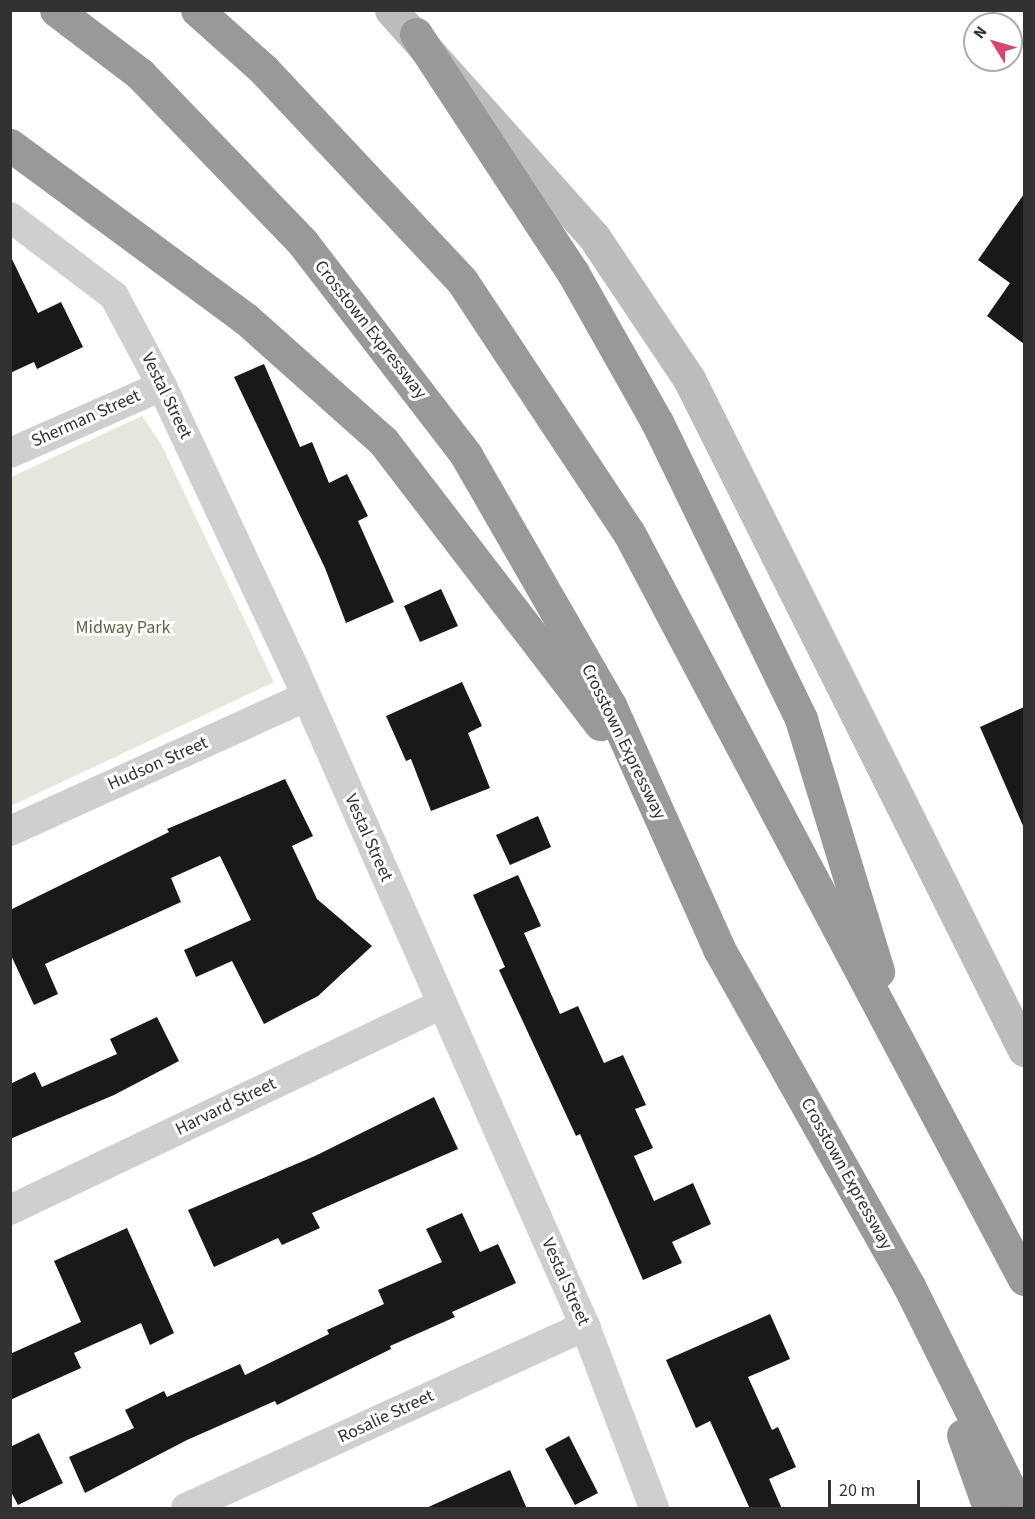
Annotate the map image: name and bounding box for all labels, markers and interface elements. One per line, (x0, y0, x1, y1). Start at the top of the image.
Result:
north arrow (963, 12, 1023, 72)
text: N (968, 22, 992, 43)
street label: Crosstown Expressway (309, 256, 431, 404)
street label: Vestal Street (136, 349, 196, 443)
street label: Sherman Street (28, 385, 144, 453)
park label: Midway Park (76, 617, 170, 639)
street label: Crosstown Expressway (576, 661, 670, 823)
street label: Hudson Street (105, 732, 211, 796)
street label: Vestal Street (339, 791, 397, 885)
street label: Harvard Street (172, 1073, 280, 1141)
street label: Crosstown Expressway (795, 1094, 897, 1254)
street label: Vestal Street (536, 1235, 594, 1329)
street label: Rosalie Street (335, 1385, 437, 1449)
scale bar (831, 1468, 922, 1506)
text: 20 m (839, 1478, 875, 1503)

